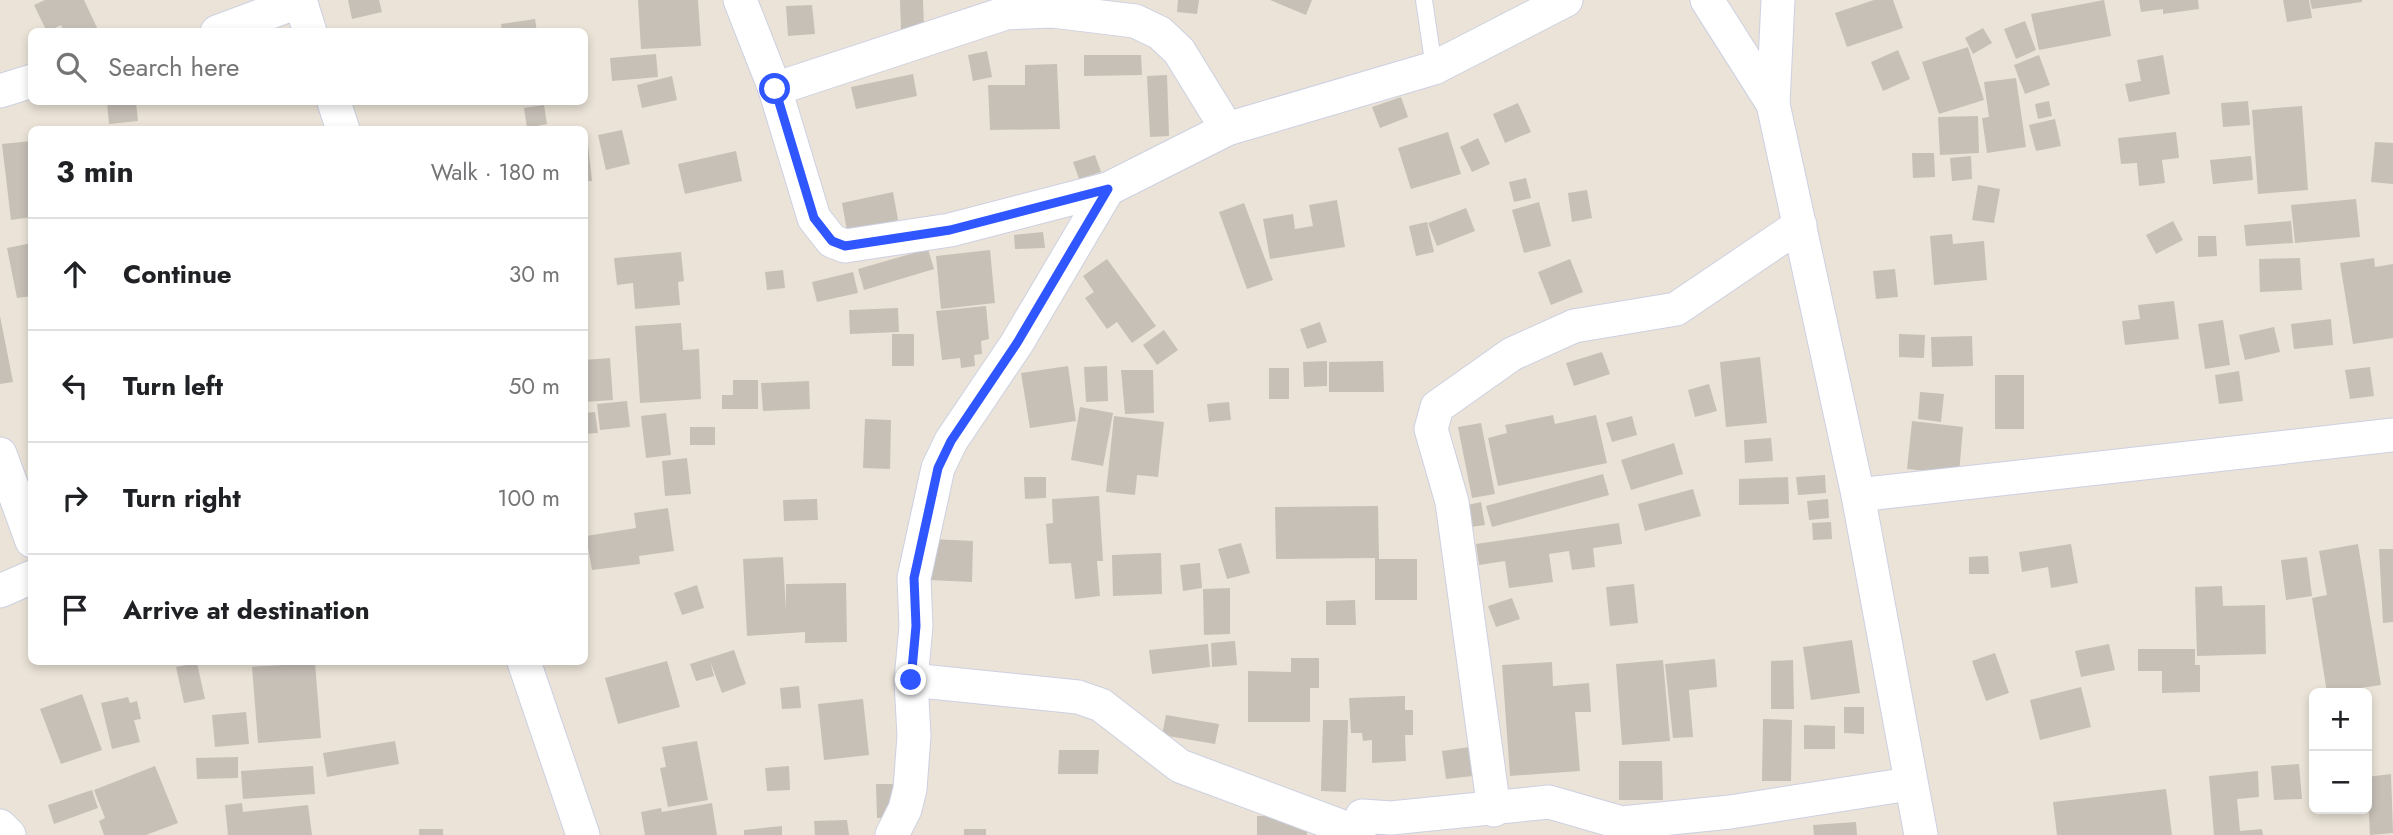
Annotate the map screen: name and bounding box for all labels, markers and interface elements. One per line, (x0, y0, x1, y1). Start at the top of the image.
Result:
search box (28, 28, 588, 105)
icon: search (52, 48, 90, 86)
text: Search here (108, 48, 240, 86)
route start (759, 73, 790, 104)
text: 3 min (56, 150, 134, 193)
text: Walk · 180 m (431, 155, 560, 189)
icon: ahead (56, 255, 94, 293)
text: Continue (123, 255, 232, 293)
text: 30 m (509, 257, 560, 291)
icon: left (56, 367, 94, 405)
text: Turn left (123, 367, 223, 405)
text: 50 m (508, 369, 560, 403)
icon: right (56, 479, 94, 517)
text: Turn right (123, 479, 241, 517)
text: 100 m (497, 481, 560, 515)
icon: arrive (56, 591, 94, 629)
text: Arrive at destination (123, 591, 370, 629)
route end (895, 664, 926, 695)
map controls (2309, 688, 2372, 814)
button: + (2309, 688, 2372, 751)
button: − (2309, 751, 2372, 814)

